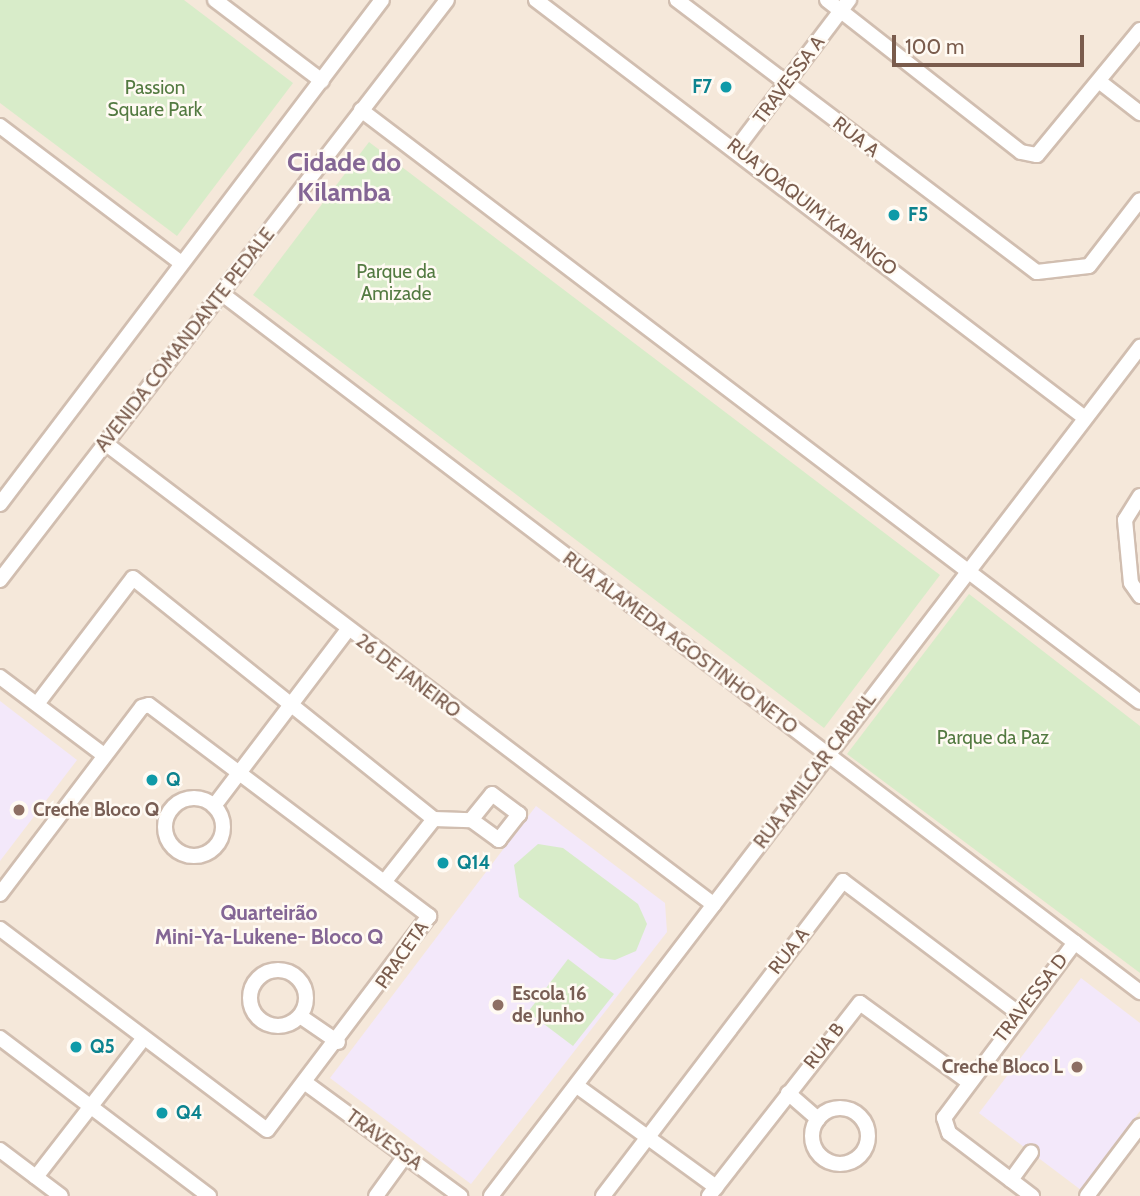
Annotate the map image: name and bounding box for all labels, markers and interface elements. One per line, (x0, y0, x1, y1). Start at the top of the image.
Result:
scale bar (895, 21, 1088, 65)
street label: TRAVESSA A (748, 31, 830, 129)
text: 100 m (905, 34, 964, 59)
place label: F7 (692, 76, 712, 98)
park label: Passion Square Park (108, 77, 202, 121)
marker: F7 (718, 79, 734, 95)
street label: RUA A (828, 112, 884, 162)
street label: RUA JOAQUIM KAPANGO (722, 134, 902, 280)
district label: Cidade do Kilamba (287, 147, 401, 208)
place label: F5 (908, 204, 928, 226)
marker: F5 (886, 207, 902, 223)
street label: AVENIDA COMANDANTE PEDALE (91, 224, 279, 456)
park label: Parque da Amizade (356, 261, 436, 305)
street label: RUA ALAMEDA AGOSTINHO NETO (558, 547, 802, 739)
street label: 26 DE JANEIRO (351, 629, 465, 723)
street label: RUA AMILCAR CABRAL (749, 689, 881, 853)
park label: Parque da Paz (937, 727, 1049, 749)
place label: Q (166, 769, 180, 791)
marker: Q (144, 772, 160, 788)
place label: Creche Bloco Q (33, 799, 159, 821)
marker: Creche Bloco Q (11, 802, 27, 818)
place label: Q14 (457, 852, 490, 874)
marker: Q14 (435, 855, 451, 871)
district label: Quarteirão Mini-Ya-Lukene- Bloco Q (155, 900, 383, 950)
street label: PRACETA (371, 917, 433, 993)
street label: RUA A (764, 923, 814, 979)
street label: TRAVESSA D (989, 949, 1073, 1047)
place label: Escola 16 de Junho (512, 983, 587, 1027)
marker: Escola 16 de Junho (490, 997, 506, 1013)
street label: RUA B (799, 1018, 849, 1074)
place label: Q5 (90, 1036, 115, 1058)
marker: Q5 (68, 1039, 84, 1055)
place label: Creche Bloco L (942, 1056, 1063, 1078)
marker: Creche Bloco L (1069, 1059, 1085, 1075)
place label: Q4 (176, 1102, 202, 1124)
marker: Q4 (154, 1105, 170, 1121)
street label: TRAVESSA (342, 1105, 426, 1175)

